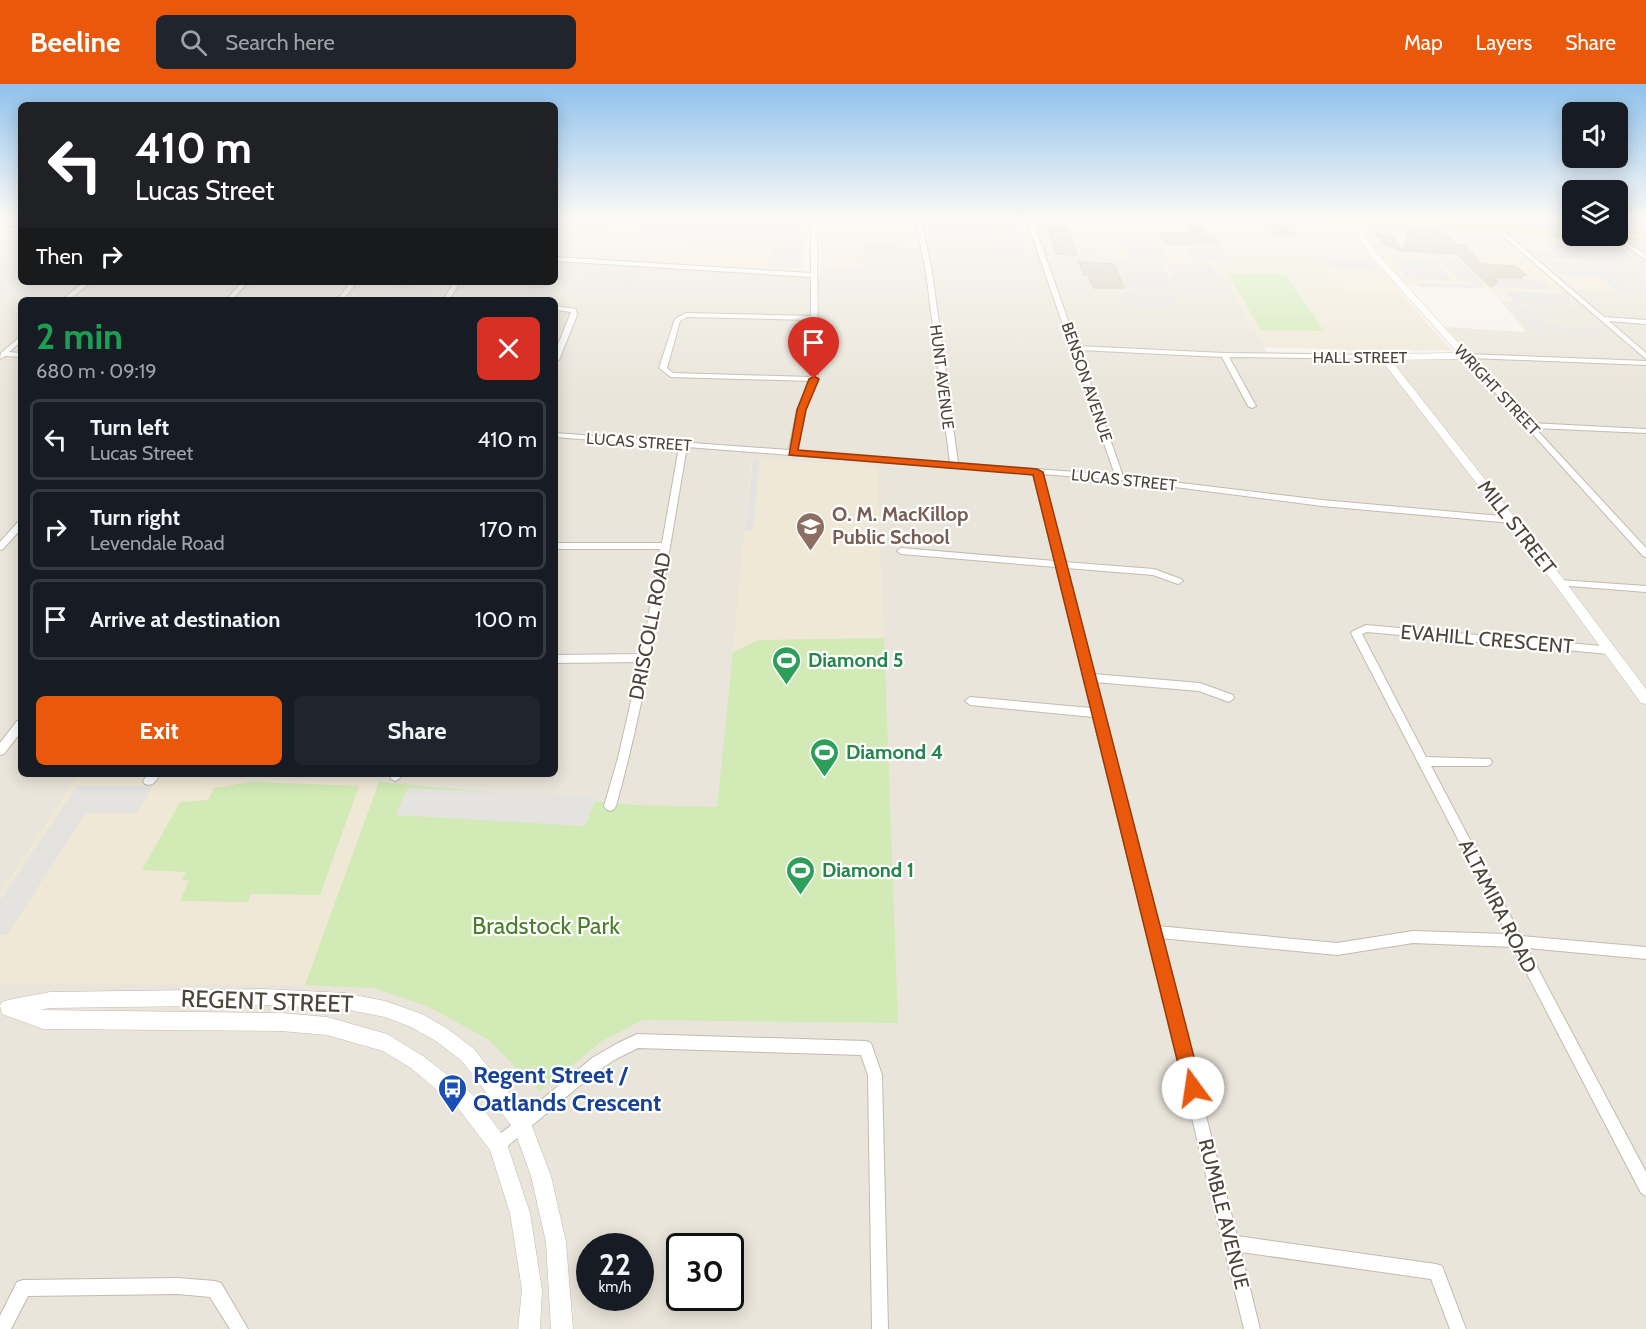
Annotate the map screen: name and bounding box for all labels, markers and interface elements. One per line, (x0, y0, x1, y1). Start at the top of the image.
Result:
search box (156, 15, 576, 69)
text: Beeline (30, 25, 120, 59)
icon: search (177, 26, 210, 59)
text: Search here (225, 29, 335, 56)
text: Map (1404, 30, 1443, 55)
text: Layers (1476, 30, 1532, 55)
text: Share (1565, 30, 1616, 55)
map controls (1562, 102, 1628, 246)
button: sound (1562, 102, 1628, 168)
text: 410 m (135, 122, 252, 174)
icon: left (36, 126, 114, 204)
text: Lucas Street (135, 174, 274, 207)
button: layers (1562, 180, 1628, 246)
icon: right (95, 240, 128, 273)
text: Then (36, 243, 83, 270)
text: 2 min (36, 314, 123, 358)
button: close (477, 317, 540, 380)
pin (788, 317, 839, 379)
street label: BENSON AVENUE (1058, 320, 1116, 445)
street label: HUNT AVENUE (926, 323, 958, 431)
icon: arrive (797, 326, 830, 359)
street label: WRIGHT STREET (1450, 341, 1544, 440)
street label: HALL STREET (1313, 348, 1408, 367)
text: 680 m · 09:19 (36, 359, 157, 383)
text: Turn left (90, 414, 169, 441)
icon: left (39, 423, 72, 456)
text: 410 m (478, 426, 537, 453)
street label: LUCAS STREET (586, 429, 693, 455)
text: Lucas Street (90, 441, 193, 465)
street label: LUCAS STREET (1070, 465, 1178, 495)
street label: MILL STREET (1473, 475, 1561, 579)
place label: O. M. MacKillop Public School (832, 502, 968, 549)
text: Turn right (90, 504, 180, 531)
school or university icon: O. M. MacKillop Public School (795, 510, 827, 552)
icon: right (39, 513, 72, 546)
text: 170 m (479, 516, 537, 543)
text: Levendale Road (90, 531, 225, 555)
street label: DRISCOLL ROAD (624, 550, 676, 702)
icon: arrive (39, 603, 72, 636)
text: Arrive at destination (90, 606, 280, 633)
text: 100 m (475, 606, 537, 633)
street label: EVAHILL CRESCENT (1399, 619, 1575, 659)
sports icon: Diamond 5 (771, 644, 803, 686)
place label: Diamond 5 (808, 648, 903, 672)
button: Exit (36, 696, 282, 765)
button: Share (294, 696, 540, 765)
sports icon: Diamond 4 (809, 736, 841, 778)
place label: Diamond 4 (846, 740, 943, 764)
street label: ALTAMIRA ROAD (1454, 835, 1542, 977)
sports icon: Diamond 1 (785, 854, 817, 896)
place label: Diamond 1 (822, 858, 914, 882)
park label: Bradstock Park (472, 911, 620, 940)
street label: REGENT STREET (180, 983, 354, 1019)
position arrow (1161, 1056, 1225, 1120)
place label: Regent Street / Oatlands Crescent (473, 1060, 661, 1117)
bus stop icon: Regent Street / Oatlands Crescent (436, 1072, 468, 1114)
street label: RUMBLE AVENUE (1194, 1136, 1254, 1292)
speed limit sign: 30 (666, 1233, 744, 1311)
text: 22 (599, 1246, 631, 1283)
text: km/h (599, 1278, 631, 1296)

